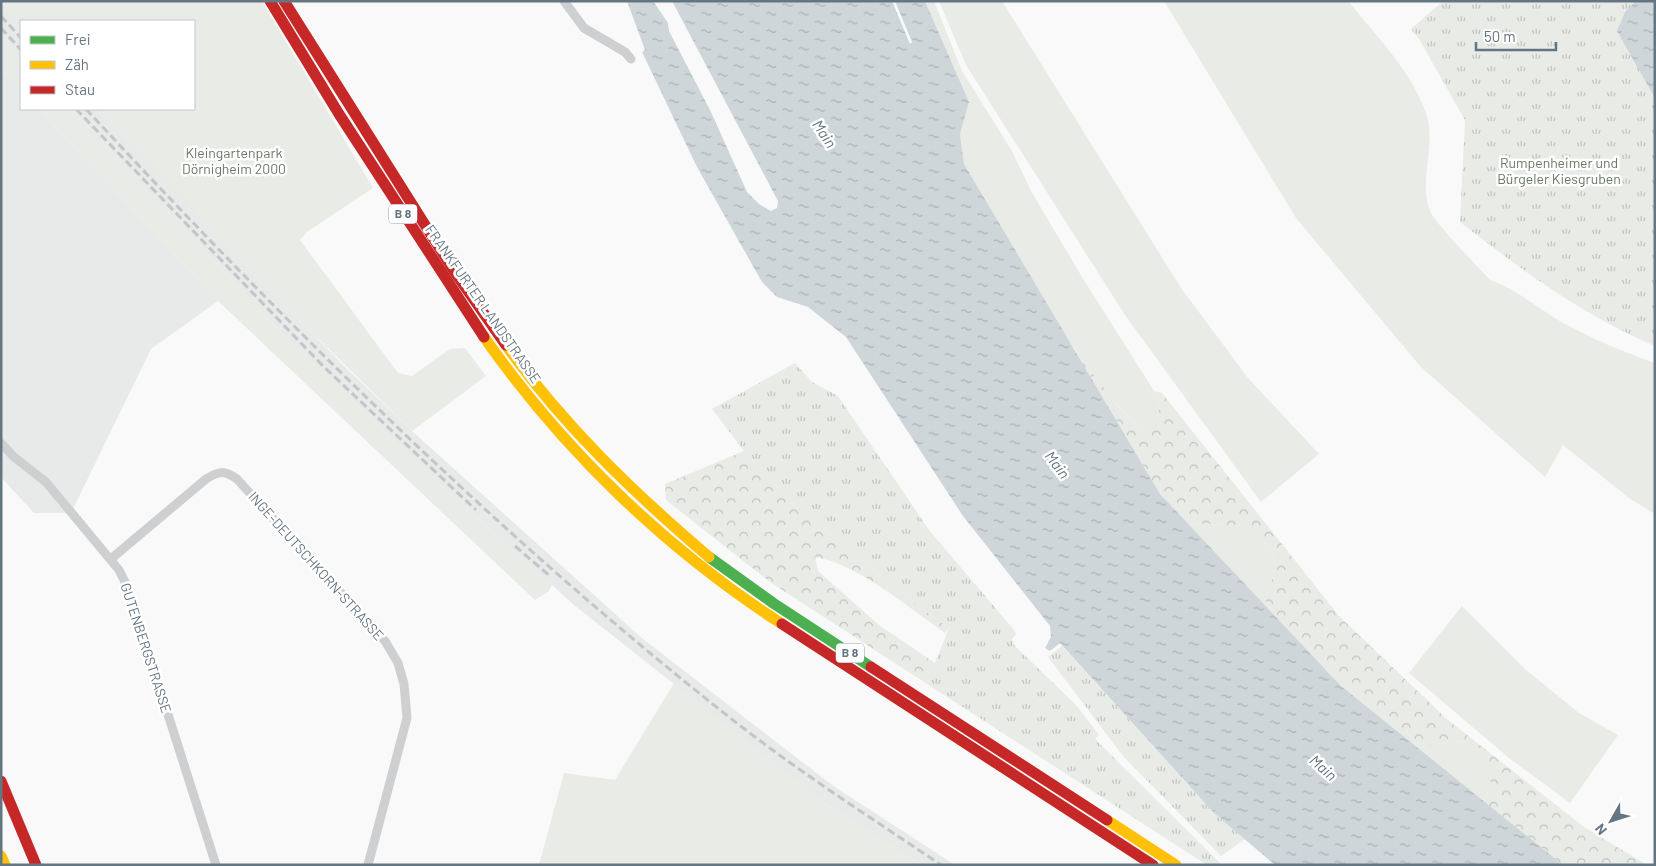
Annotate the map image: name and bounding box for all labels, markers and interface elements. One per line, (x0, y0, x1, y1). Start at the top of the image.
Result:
legend (20, 20, 195, 110)
scale bar (1476, 20, 1556, 52)
text: 50 m (1484, 27, 1516, 45)
text: Frei (65, 30, 91, 48)
text: Zäh (65, 55, 89, 73)
text: Stau (65, 80, 95, 98)
water label: Main (809, 116, 841, 151)
park label: Kleingartenpark Dörnigheim 2000 (182, 144, 286, 177)
park label: Rumpenheimer und Bürgeler Kiesgruben (1497, 154, 1621, 187)
road number: B 8 (389, 204, 417, 223)
street label: FRANKFURTER LANDSTRASSE (422, 221, 545, 386)
water label: Main (1042, 447, 1074, 482)
street label: INGE-DEUTSCHKORN-STRASSE (245, 488, 388, 643)
street label: GUTENBERGSTRASSE (117, 581, 175, 715)
road number: B 8 (836, 644, 864, 662)
water label: Main (1307, 751, 1341, 784)
north arrow (1586, 796, 1636, 846)
text: N (1591, 821, 1610, 838)

